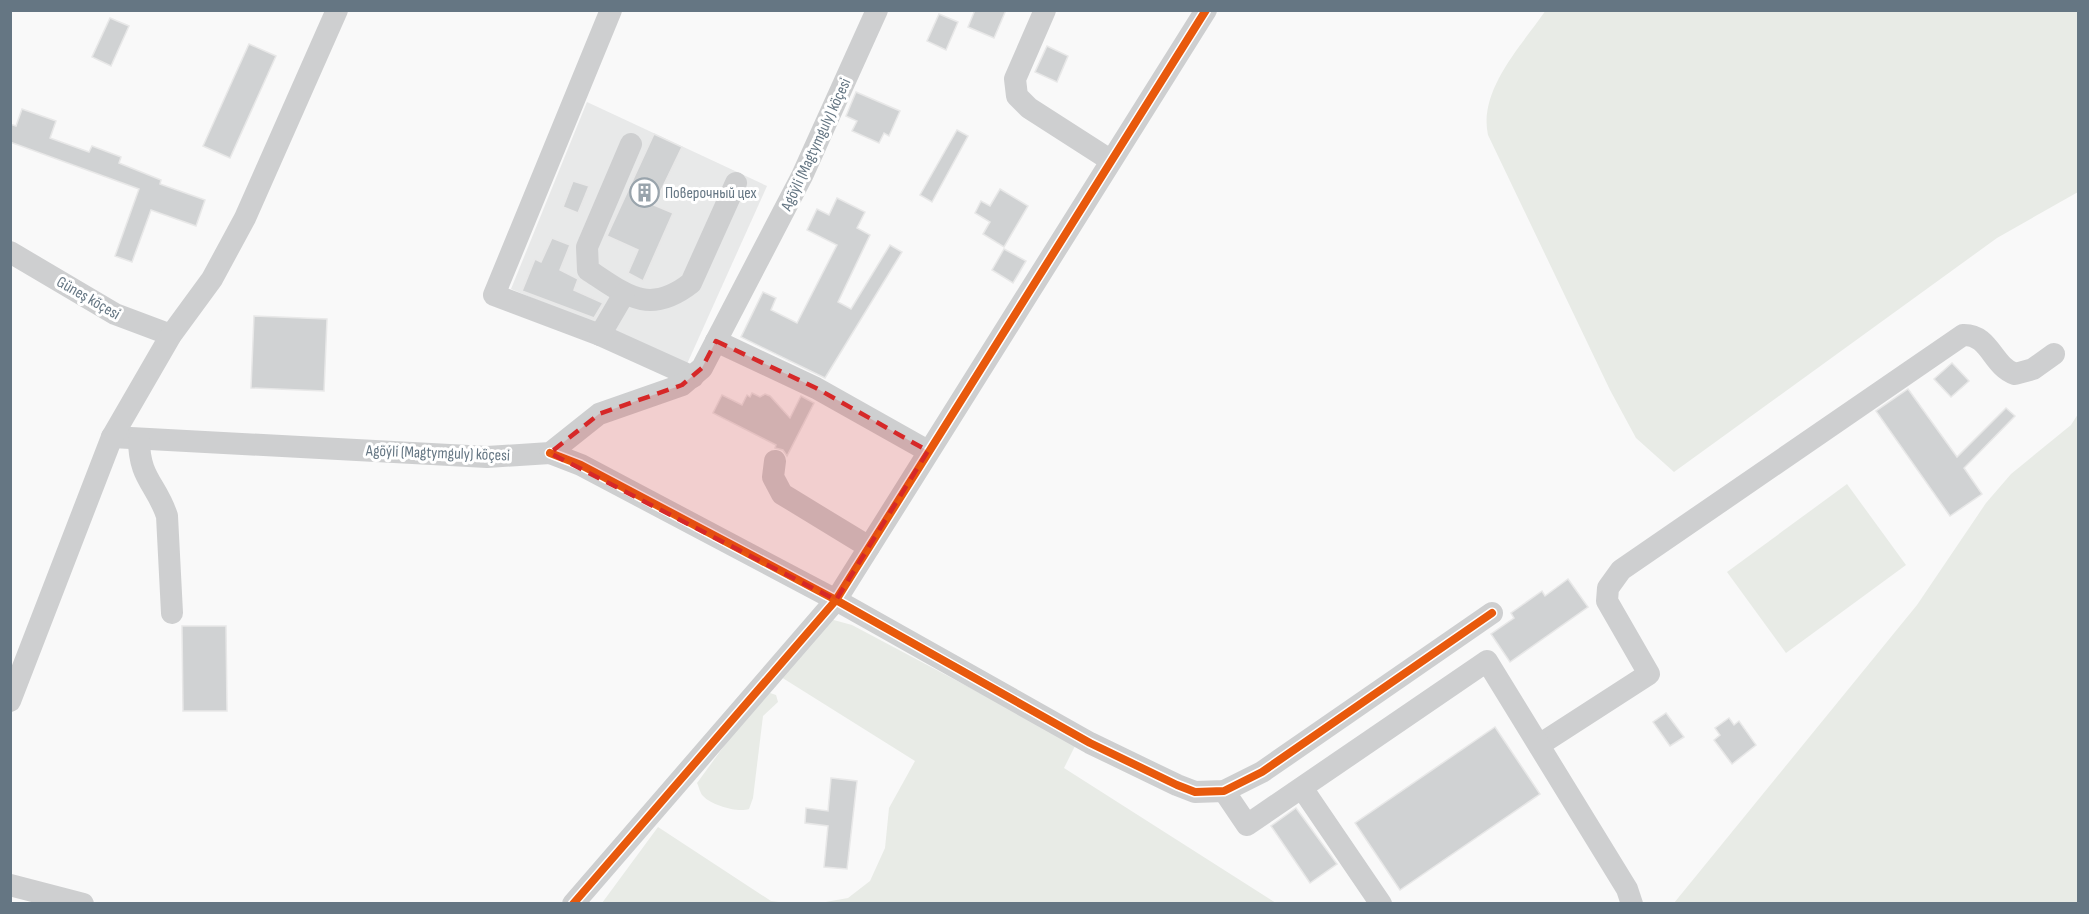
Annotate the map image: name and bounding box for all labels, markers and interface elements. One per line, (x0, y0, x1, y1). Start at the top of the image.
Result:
street label: Agöýli (Magtymguly) köçesi (777, 75, 855, 215)
building icon: Поверочный цех (628, 176, 660, 208)
place label: Поверочный цех (665, 184, 757, 203)
street label: Güneş köçesi (53, 273, 123, 324)
street label: Agöýli (Magtymguly) köçesi (365, 441, 510, 466)

